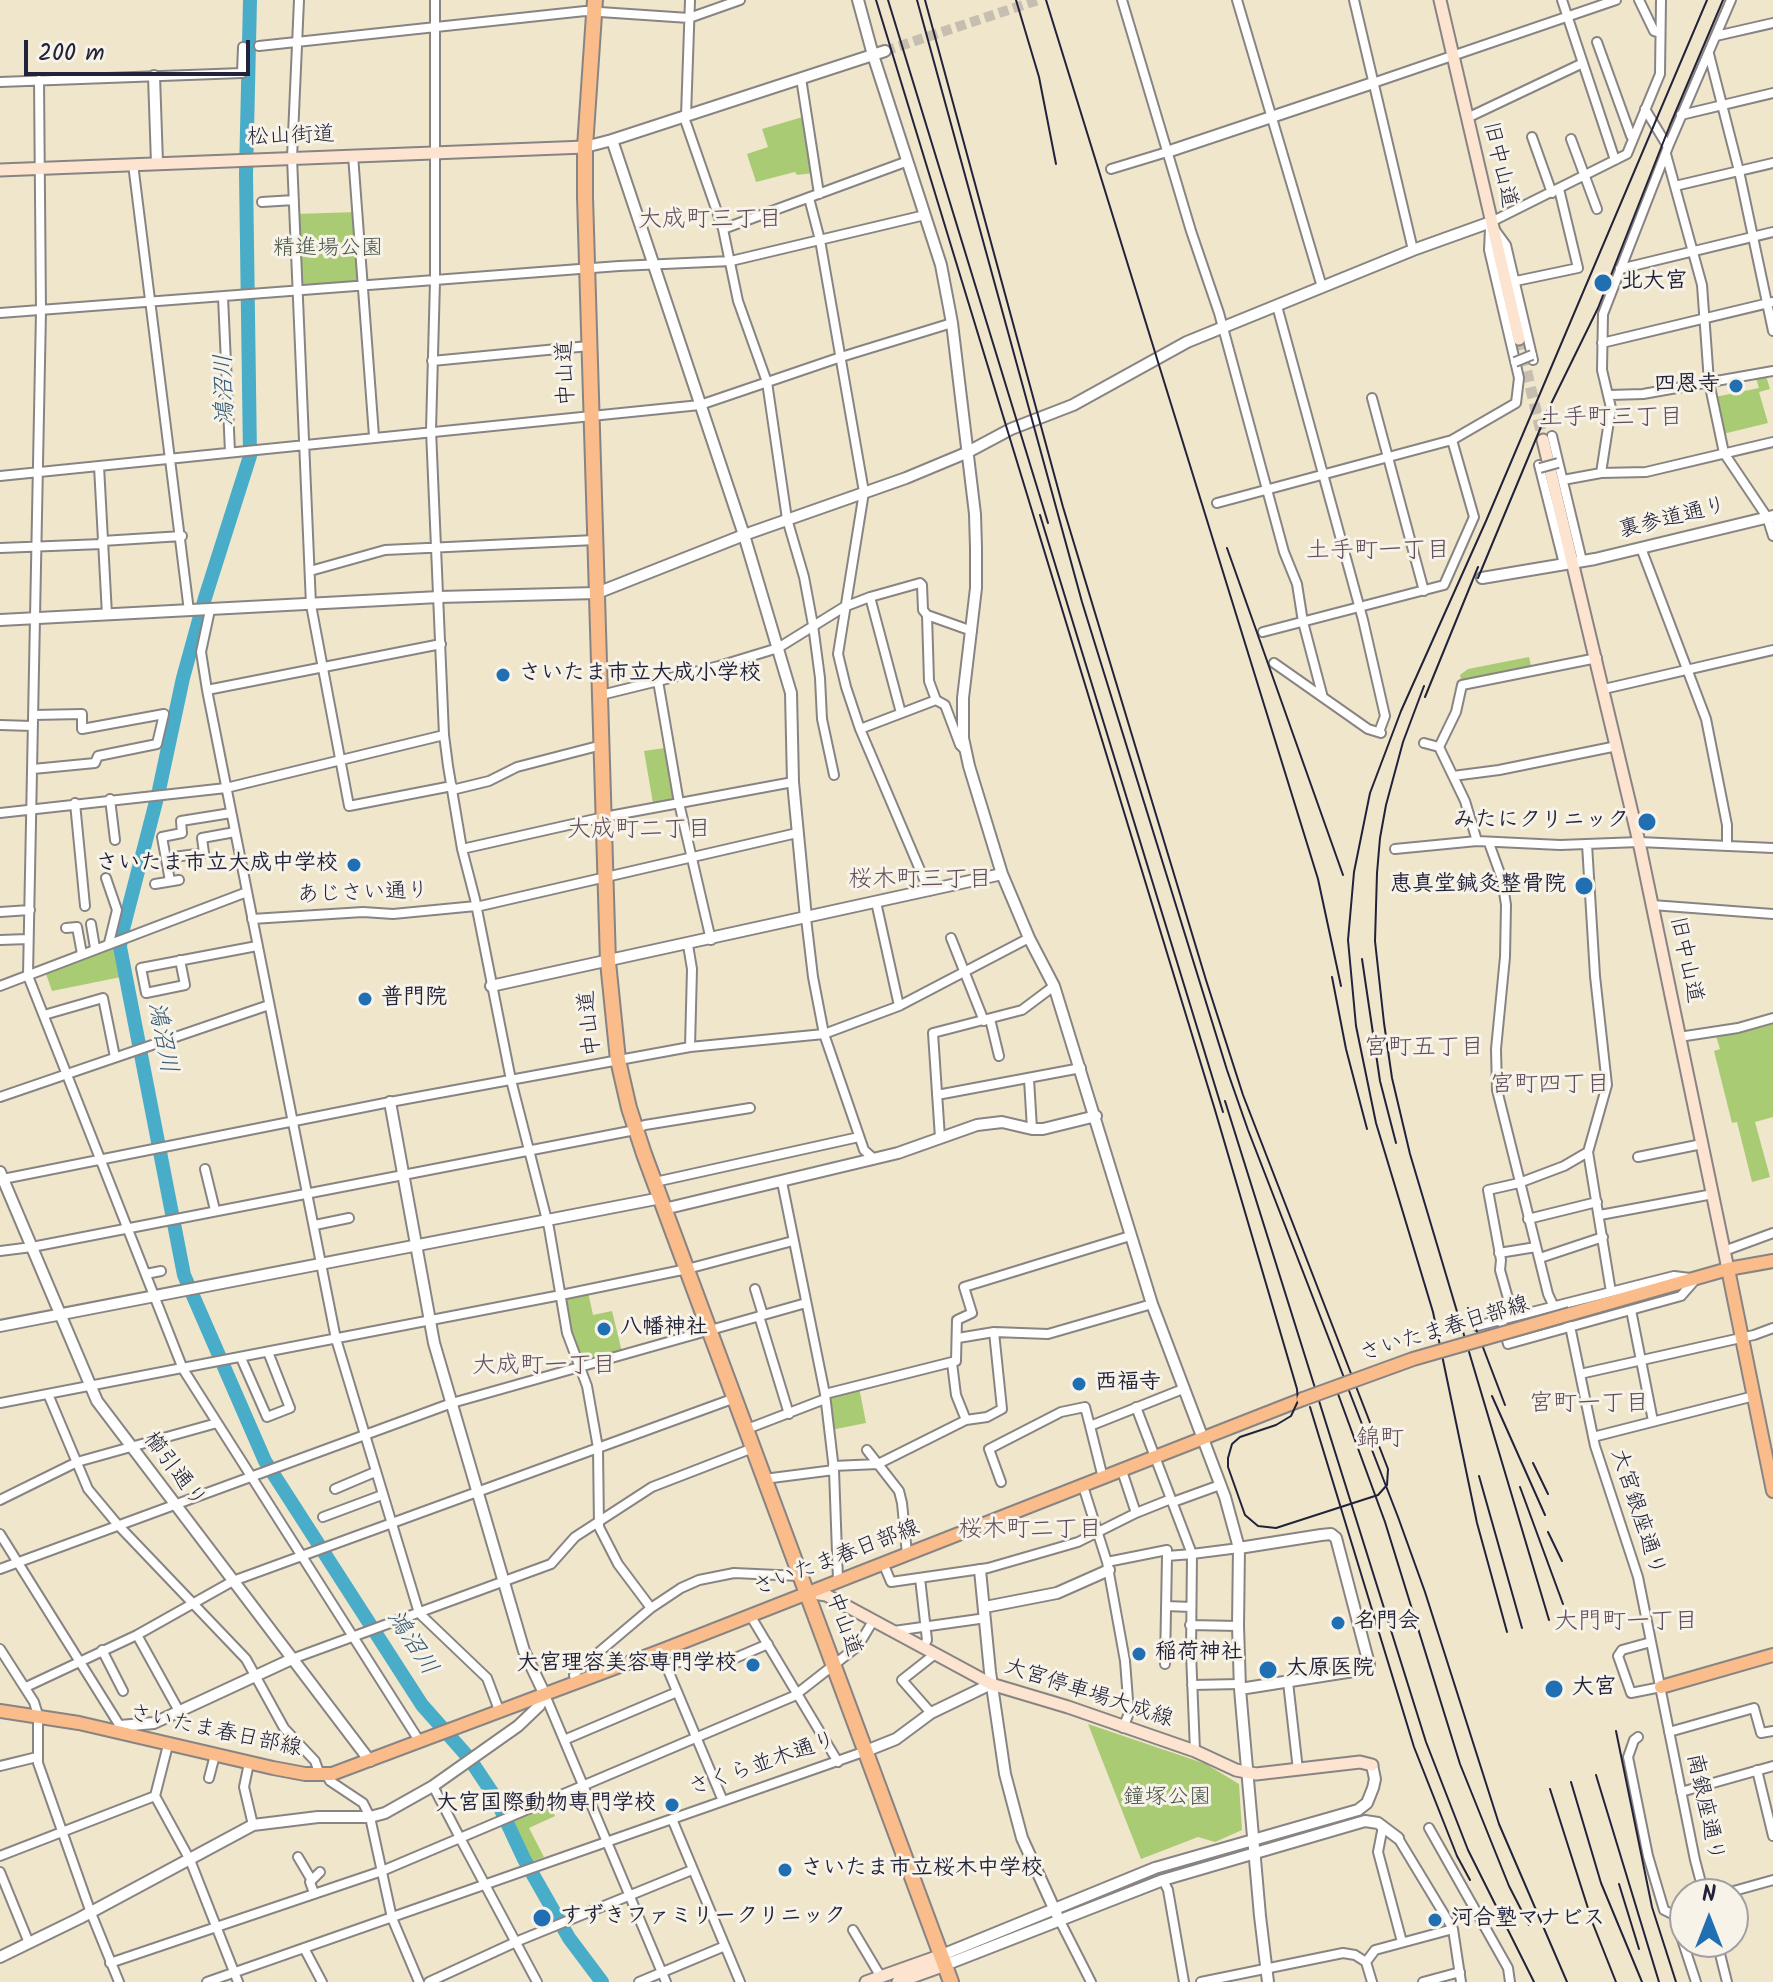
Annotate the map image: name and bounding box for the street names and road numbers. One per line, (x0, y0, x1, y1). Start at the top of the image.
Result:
street label: 旧中山道 (1475, 119, 1521, 211)
street label: 松山街道 (247, 123, 335, 153)
street label: 中山道 (554, 340, 582, 406)
street label: 裏参道通り (1616, 494, 1730, 546)
street label: あじさい通り (297, 880, 429, 910)
street label: 旧中山道 (1662, 914, 1706, 1006)
street label: 中山道 (575, 989, 609, 1057)
street label: さいたま春日部線 (1357, 1293, 1533, 1369)
street label: 櫛引通り (136, 1428, 210, 1514)
street label: 大宮銀座通り (1603, 1446, 1669, 1580)
street label: さいたま春日部線 (750, 1516, 924, 1604)
street label: 中山道 (818, 1589, 866, 1661)
street label: 大宮停車場大成線 (1000, 1655, 1176, 1735)
street label: さいたま春日部線 (126, 1702, 304, 1764)
street label: さくら並木通り (686, 1728, 840, 1804)
street label: 南銀座通り (1679, 1751, 1727, 1865)

